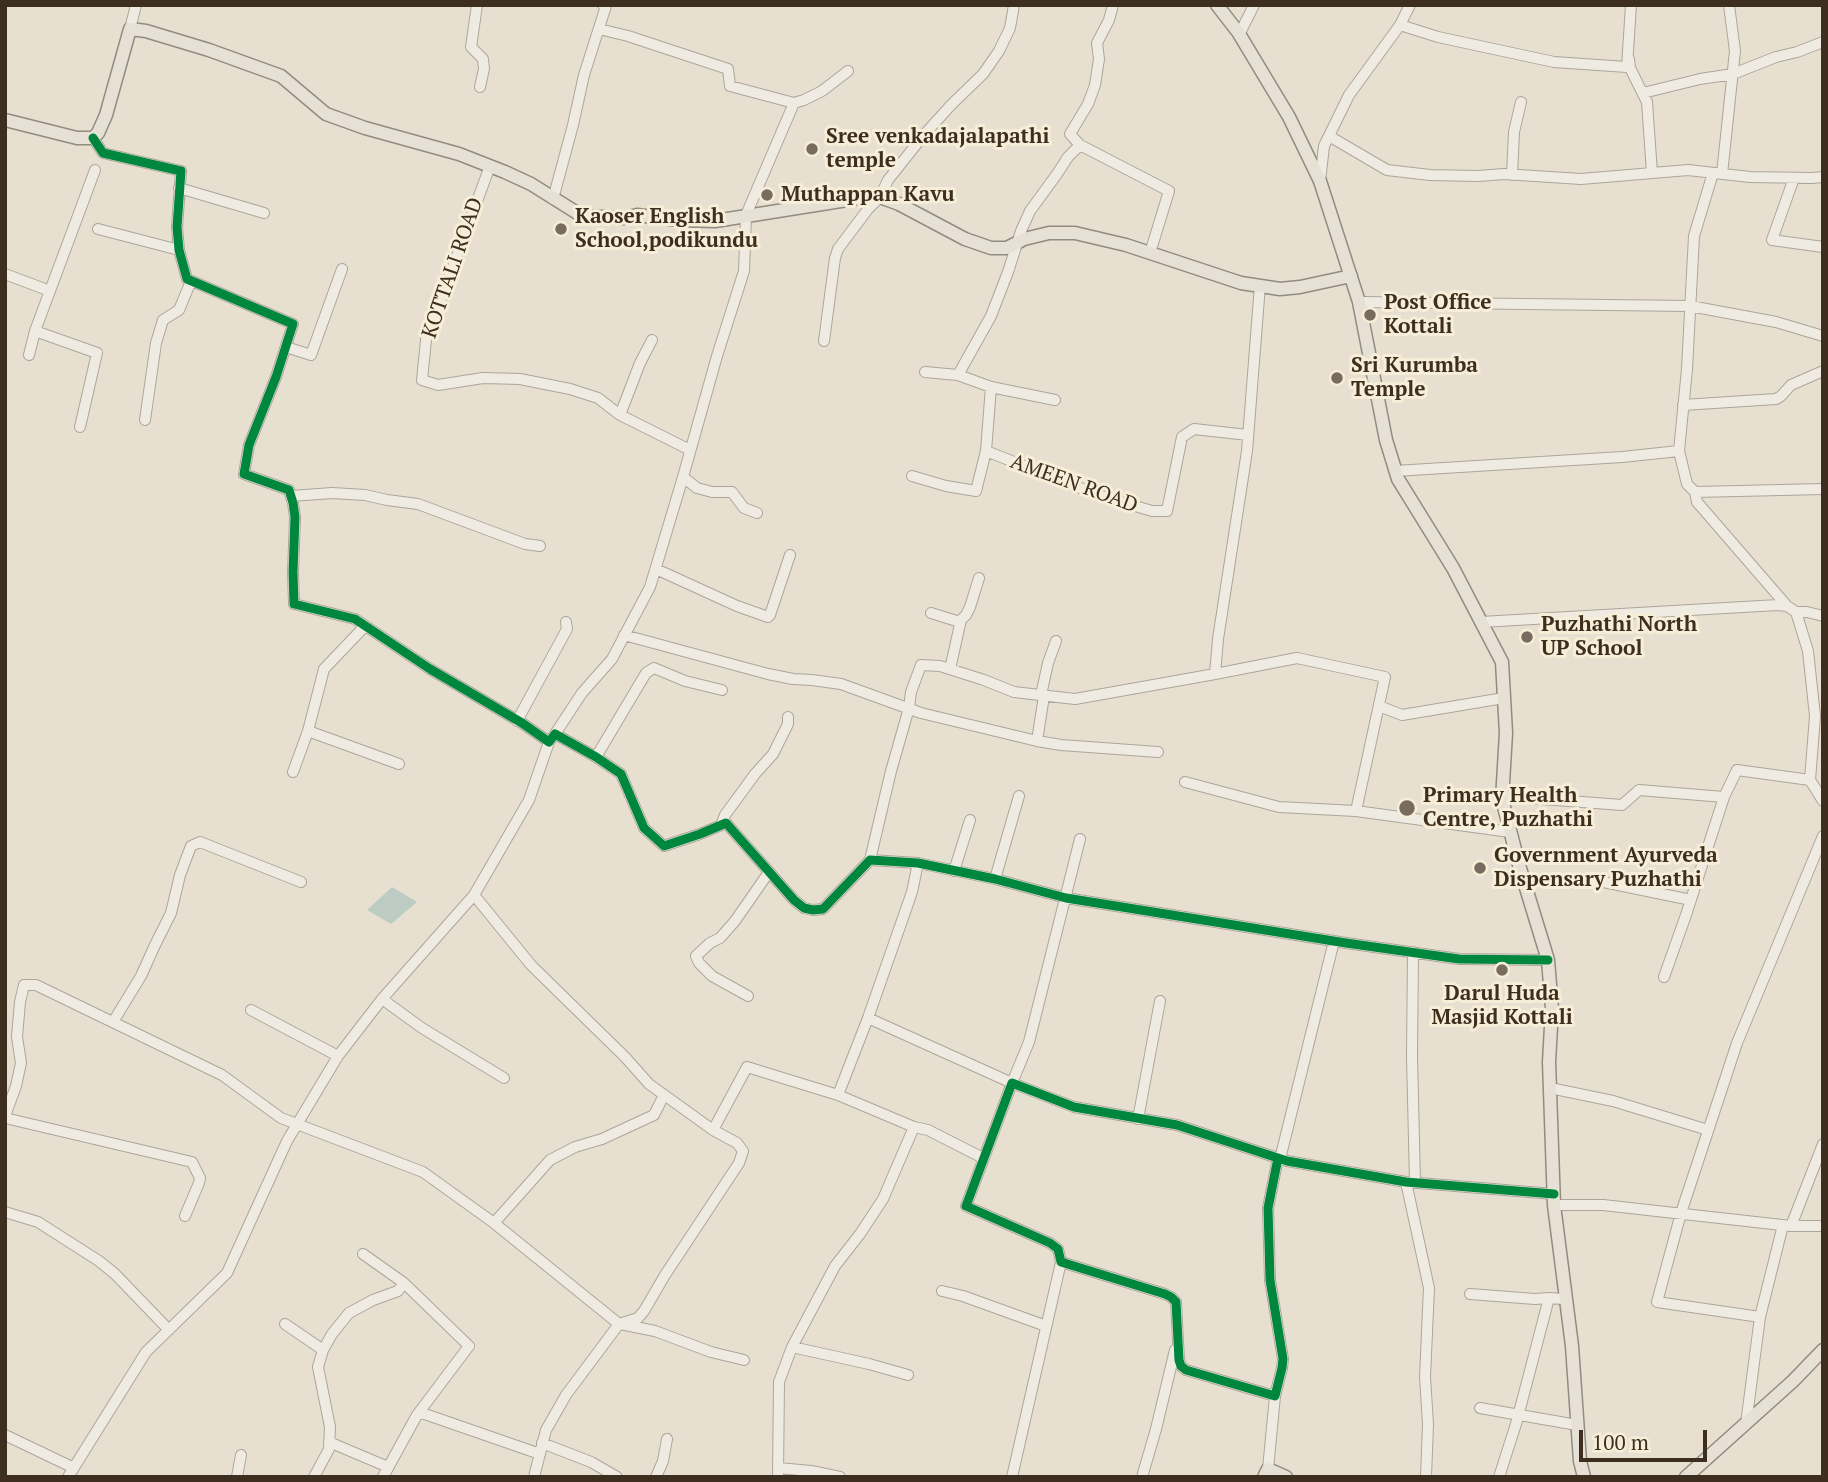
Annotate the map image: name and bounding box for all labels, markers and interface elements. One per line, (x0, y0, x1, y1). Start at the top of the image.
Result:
place label: Sree venkadajalapathi temple (826, 124, 1049, 174)
marker: Sree venkadajalapathi temple (804, 141, 820, 157)
place label: Muthappan Kavu (781, 182, 955, 208)
marker: Muthappan Kavu (759, 187, 775, 203)
street label: KOTTALI ROAD (417, 194, 489, 342)
place label: Kaoser English School,podikundu (575, 204, 758, 254)
marker: Kaoser English School,podikundu (553, 221, 569, 237)
place label: Post Office Kottali (1384, 290, 1491, 340)
marker: Post Office Kottali (1362, 307, 1378, 323)
place label: Sri Kurumba Temple (1351, 353, 1478, 403)
marker: Sri Kurumba Temple (1329, 370, 1345, 386)
street label: AMEEN ROAD (1007, 449, 1141, 519)
place label: Puzhathi North UP School (1541, 612, 1697, 662)
marker: Puzhathi North UP School (1519, 629, 1535, 645)
place label: Primary Health Centre, Puzhathi (1423, 783, 1593, 833)
marker: Primary Health Centre, Puzhathi (1397, 798, 1417, 818)
place label: Government Ayurveda Dispensary Puzhathi (1494, 843, 1718, 893)
marker: Government Ayurveda Dispensary Puzhathi (1472, 860, 1488, 876)
marker: Darul Huda Masjid Kottali (1494, 962, 1510, 978)
place label: Darul Huda Masjid Kottali (1431, 981, 1573, 1031)
scale bar (1583, 1416, 1711, 1460)
text: 100 m (1592, 1428, 1649, 1456)

